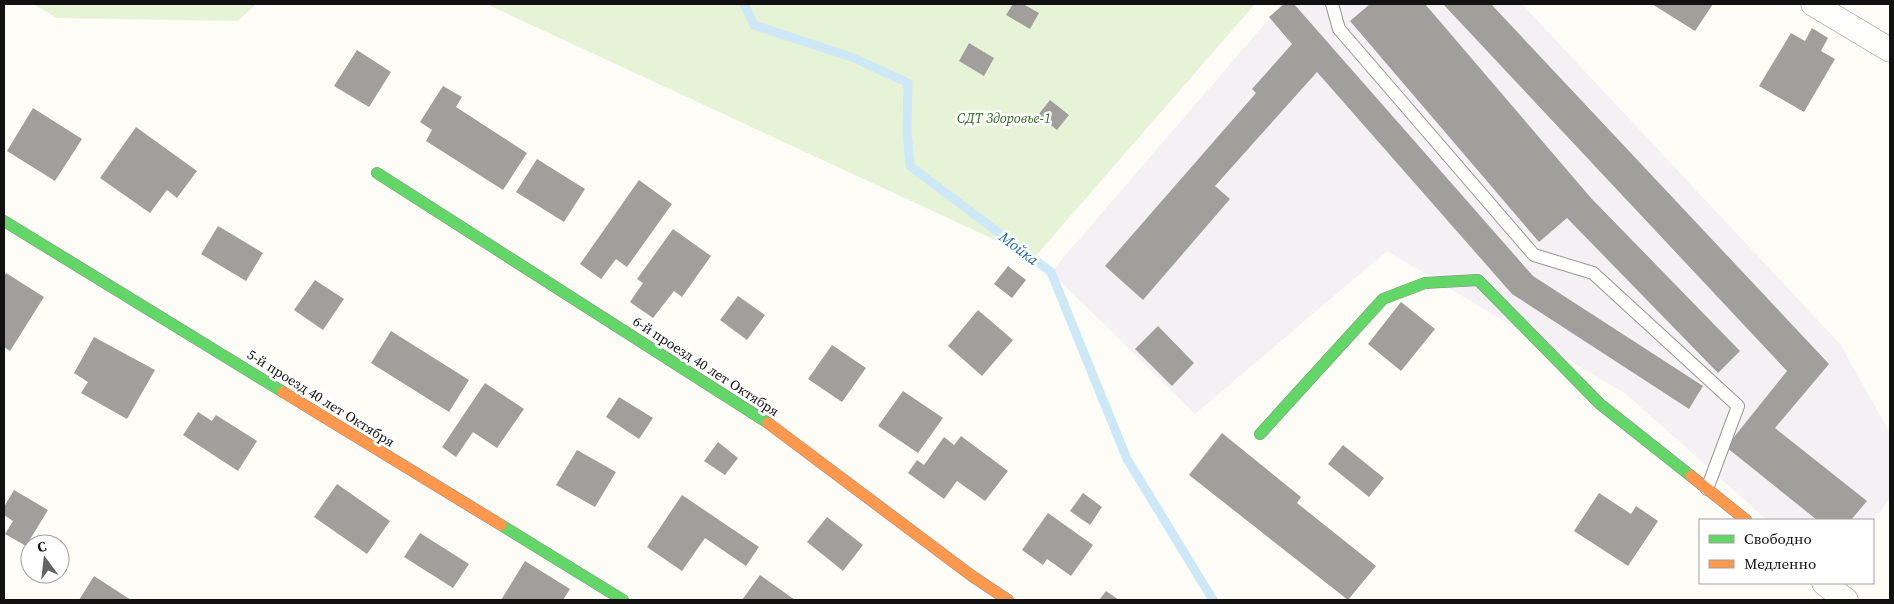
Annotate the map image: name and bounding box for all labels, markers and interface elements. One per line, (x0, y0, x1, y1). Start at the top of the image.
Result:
park label: СДТ Здоровье-1 (957, 108, 1051, 128)
water label: Мойка (994, 226, 1043, 270)
street label: 6-й проезд 40 лет Октября (629, 311, 783, 421)
street label: 5-й проезд 40 лет Октября (243, 344, 399, 452)
legend (1699, 519, 1874, 584)
text: Свободно (1744, 528, 1812, 549)
north arrow (20, 534, 70, 584)
text: С (35, 536, 49, 557)
text: Медленно (1744, 553, 1816, 574)

